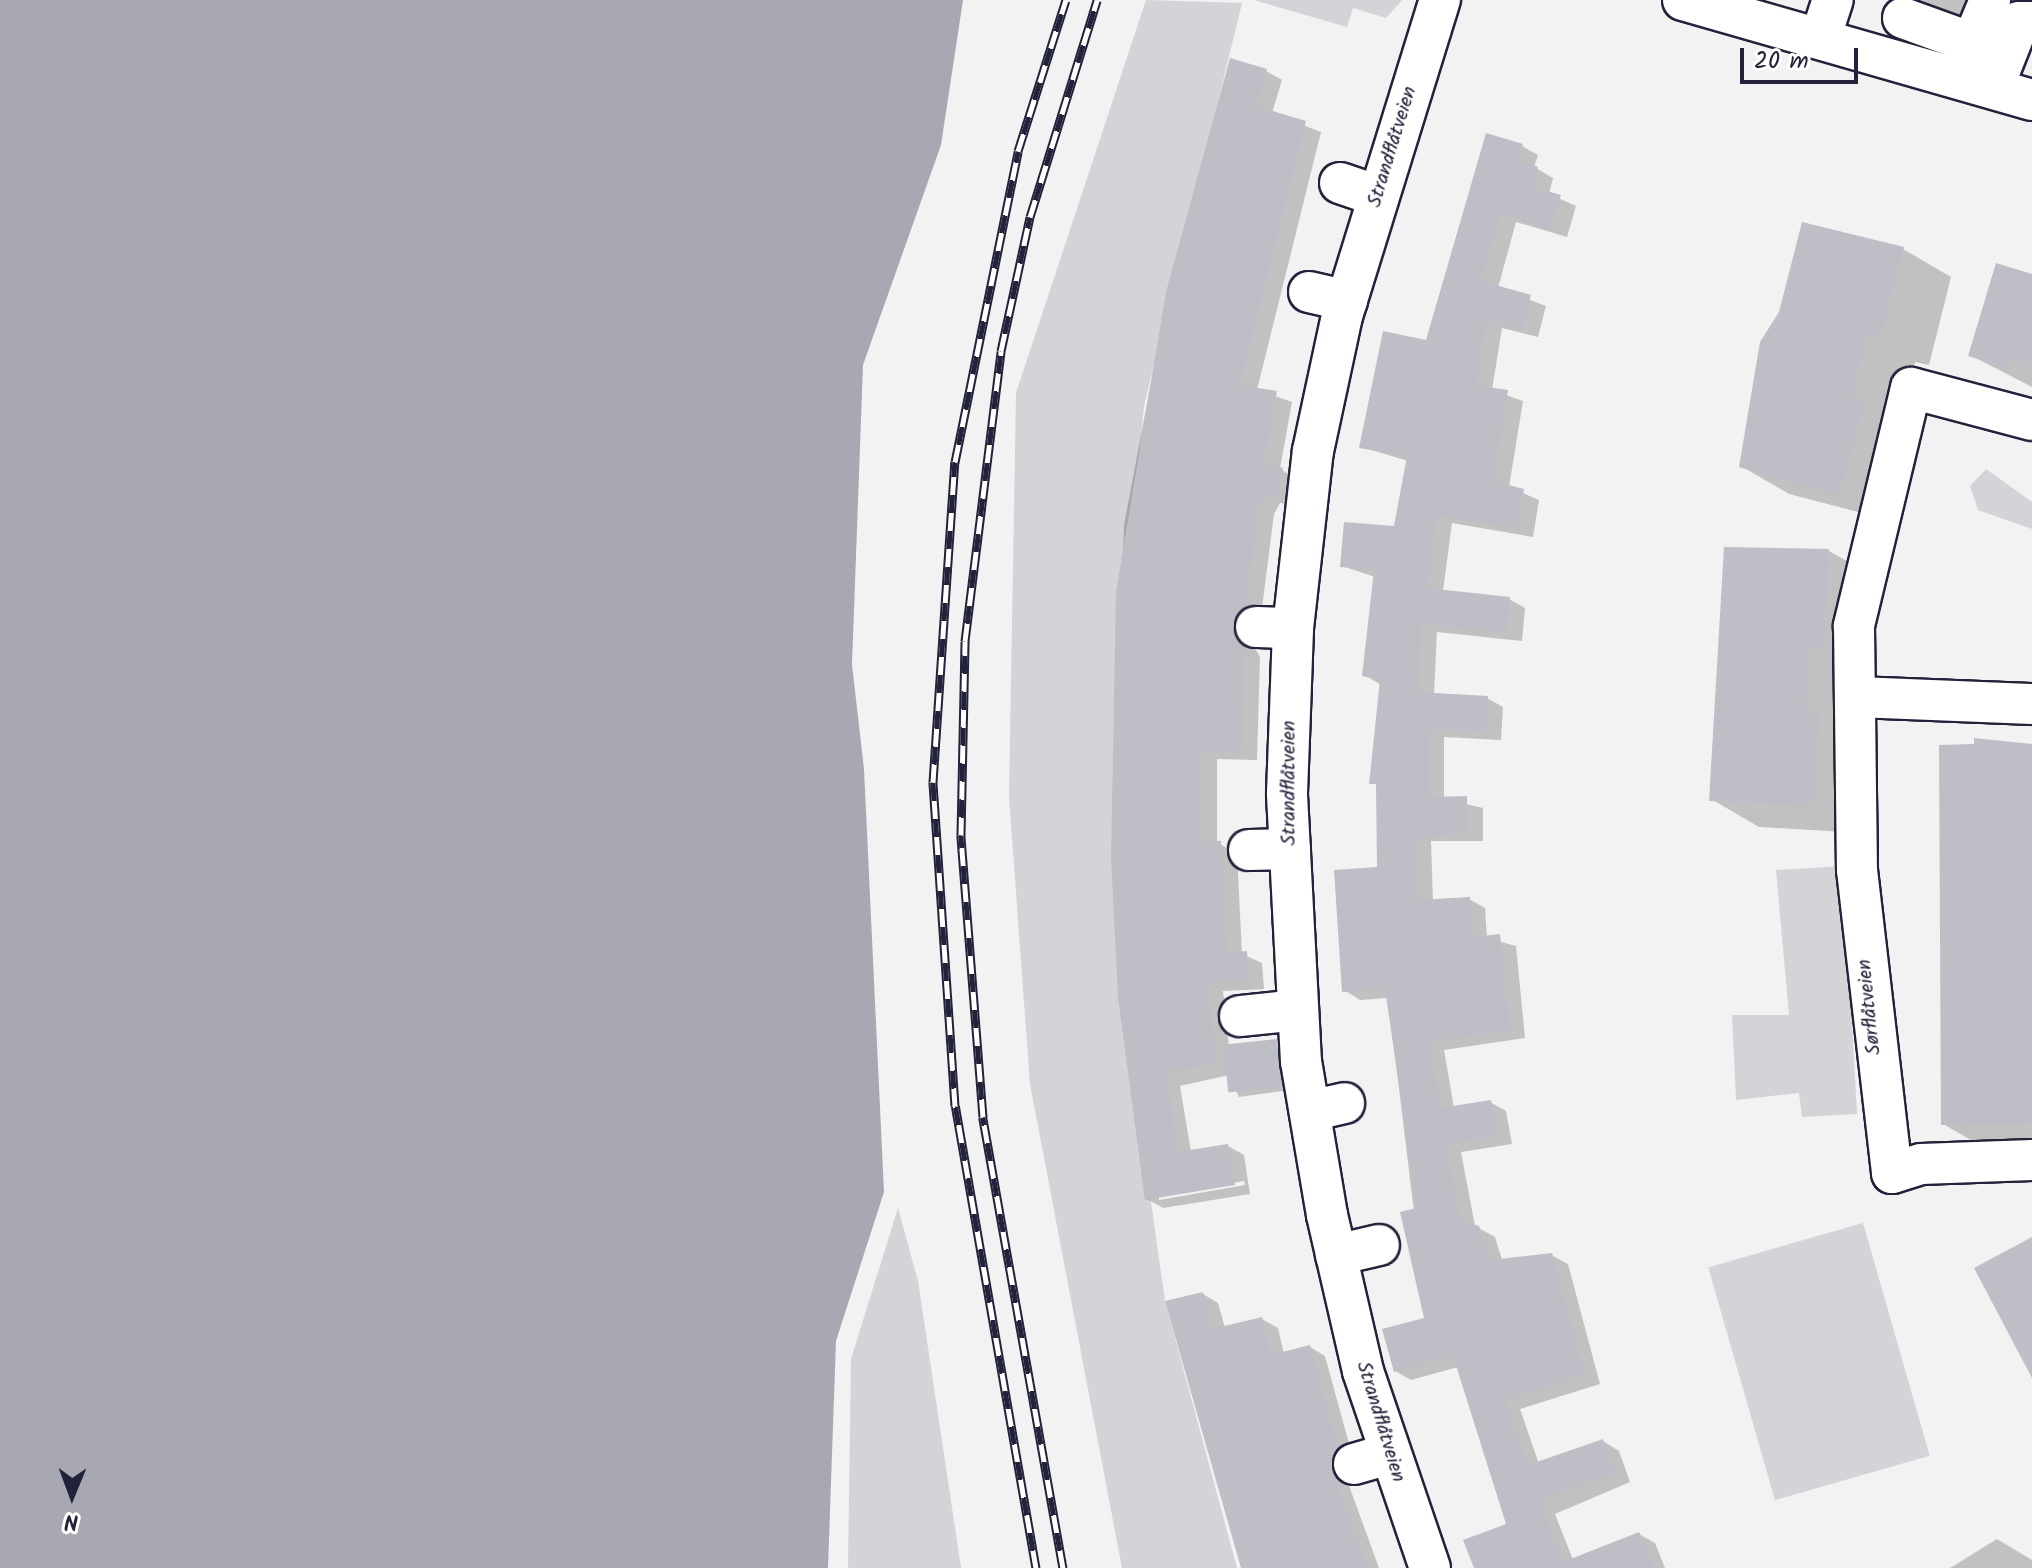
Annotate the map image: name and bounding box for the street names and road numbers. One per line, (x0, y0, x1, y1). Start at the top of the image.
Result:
street label: Strandflåtveien (1363, 84, 1423, 210)
street label: Strandflåtveien (1278, 721, 1302, 845)
street label: Sørflåtveien (1853, 958, 1887, 1056)
street label: Strandflåtveien (1350, 1359, 1410, 1485)

